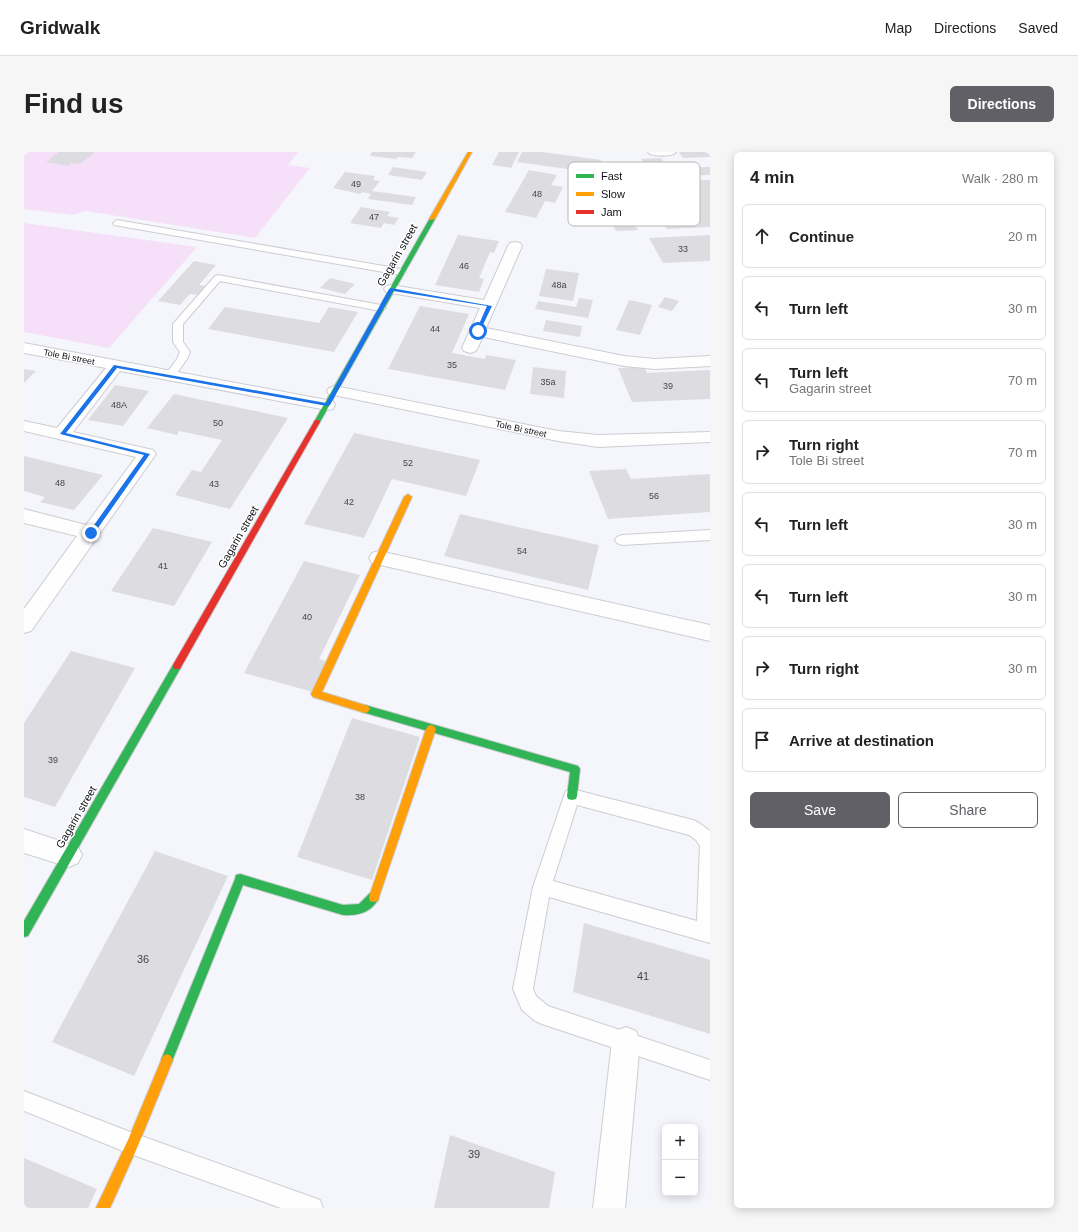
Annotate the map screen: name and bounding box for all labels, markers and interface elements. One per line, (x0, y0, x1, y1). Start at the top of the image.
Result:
text: Gridwalk (20, 17, 100, 38)
text: Map (885, 20, 912, 36)
text: Directions (934, 20, 996, 36)
text: Saved (1018, 20, 1058, 36)
button: Directions (950, 86, 1054, 122)
text: Find us (24, 88, 124, 119)
legend (568, 162, 700, 226)
text: 4 min (750, 168, 794, 187)
text: Fast (601, 170, 622, 182)
text: Walk · 280 m (962, 171, 1038, 186)
house number: 49 (351, 179, 361, 189)
text: Slow (601, 188, 625, 200)
house number: 48 (532, 189, 542, 199)
text: Jam (601, 206, 622, 218)
house number: 47 (369, 212, 379, 222)
street label: Gagarin street (374, 222, 420, 288)
icon: ahead (751, 225, 773, 247)
text: Continue (789, 228, 854, 245)
text: 20 m (1008, 229, 1037, 244)
house number: 33 (678, 244, 688, 254)
house number: 46 (459, 261, 469, 271)
house number: 48а (551, 280, 567, 290)
icon: left (751, 297, 773, 319)
text: Turn left (789, 300, 848, 317)
text: 30 m (1008, 301, 1037, 316)
route start (469, 322, 487, 340)
house number: 44 (430, 324, 440, 334)
street label: Tole Bi street (43, 347, 96, 367)
house number: 35 (447, 360, 457, 370)
text: Turn left (789, 364, 848, 381)
icon: left (751, 369, 773, 391)
text: 70 m (1008, 373, 1037, 388)
house number: 35а (540, 377, 556, 387)
house number: 39 (663, 381, 673, 391)
text: Gagarin street (789, 381, 871, 396)
house number: 48А (111, 400, 127, 410)
house number: 50 (213, 418, 223, 428)
street label: Tole Bi street (495, 419, 548, 439)
text: Turn right (789, 436, 859, 453)
icon: right (751, 441, 773, 463)
text: 70 m (1008, 445, 1037, 460)
text: Tole Bi street (789, 453, 864, 468)
house number: 52 (403, 458, 413, 468)
house number: 48 (55, 478, 65, 488)
house number: 43 (209, 479, 219, 489)
house number: 56 (649, 491, 659, 501)
house number: 42 (344, 497, 354, 507)
street label: Gagarin street (215, 504, 261, 570)
icon: left (751, 513, 773, 535)
text: Turn left (789, 516, 848, 533)
text: 30 m (1008, 517, 1037, 532)
route end (82, 524, 100, 542)
house number: 54 (517, 546, 527, 556)
house number: 41 (158, 561, 168, 571)
icon: left (751, 585, 773, 607)
text: Turn left (789, 588, 848, 605)
text: 30 m (1008, 589, 1037, 604)
house number: 40 (302, 612, 312, 622)
icon: right (751, 657, 773, 679)
text: Turn right (789, 660, 859, 677)
text: 30 m (1008, 661, 1037, 676)
icon: arrive (751, 729, 773, 751)
text: Arrive at destination (789, 732, 934, 749)
house number: 39 (48, 755, 58, 765)
street label: Gagarin street (53, 784, 99, 850)
house number: 38 (355, 792, 365, 802)
button: Save (750, 792, 890, 828)
button: Share (898, 792, 1038, 828)
house number: 36 (137, 953, 149, 965)
house number: 41 (637, 970, 649, 982)
map controls (662, 1124, 698, 1196)
button: + (662, 1124, 698, 1160)
house number: 39 (468, 1148, 480, 1160)
button: − (662, 1160, 698, 1196)

